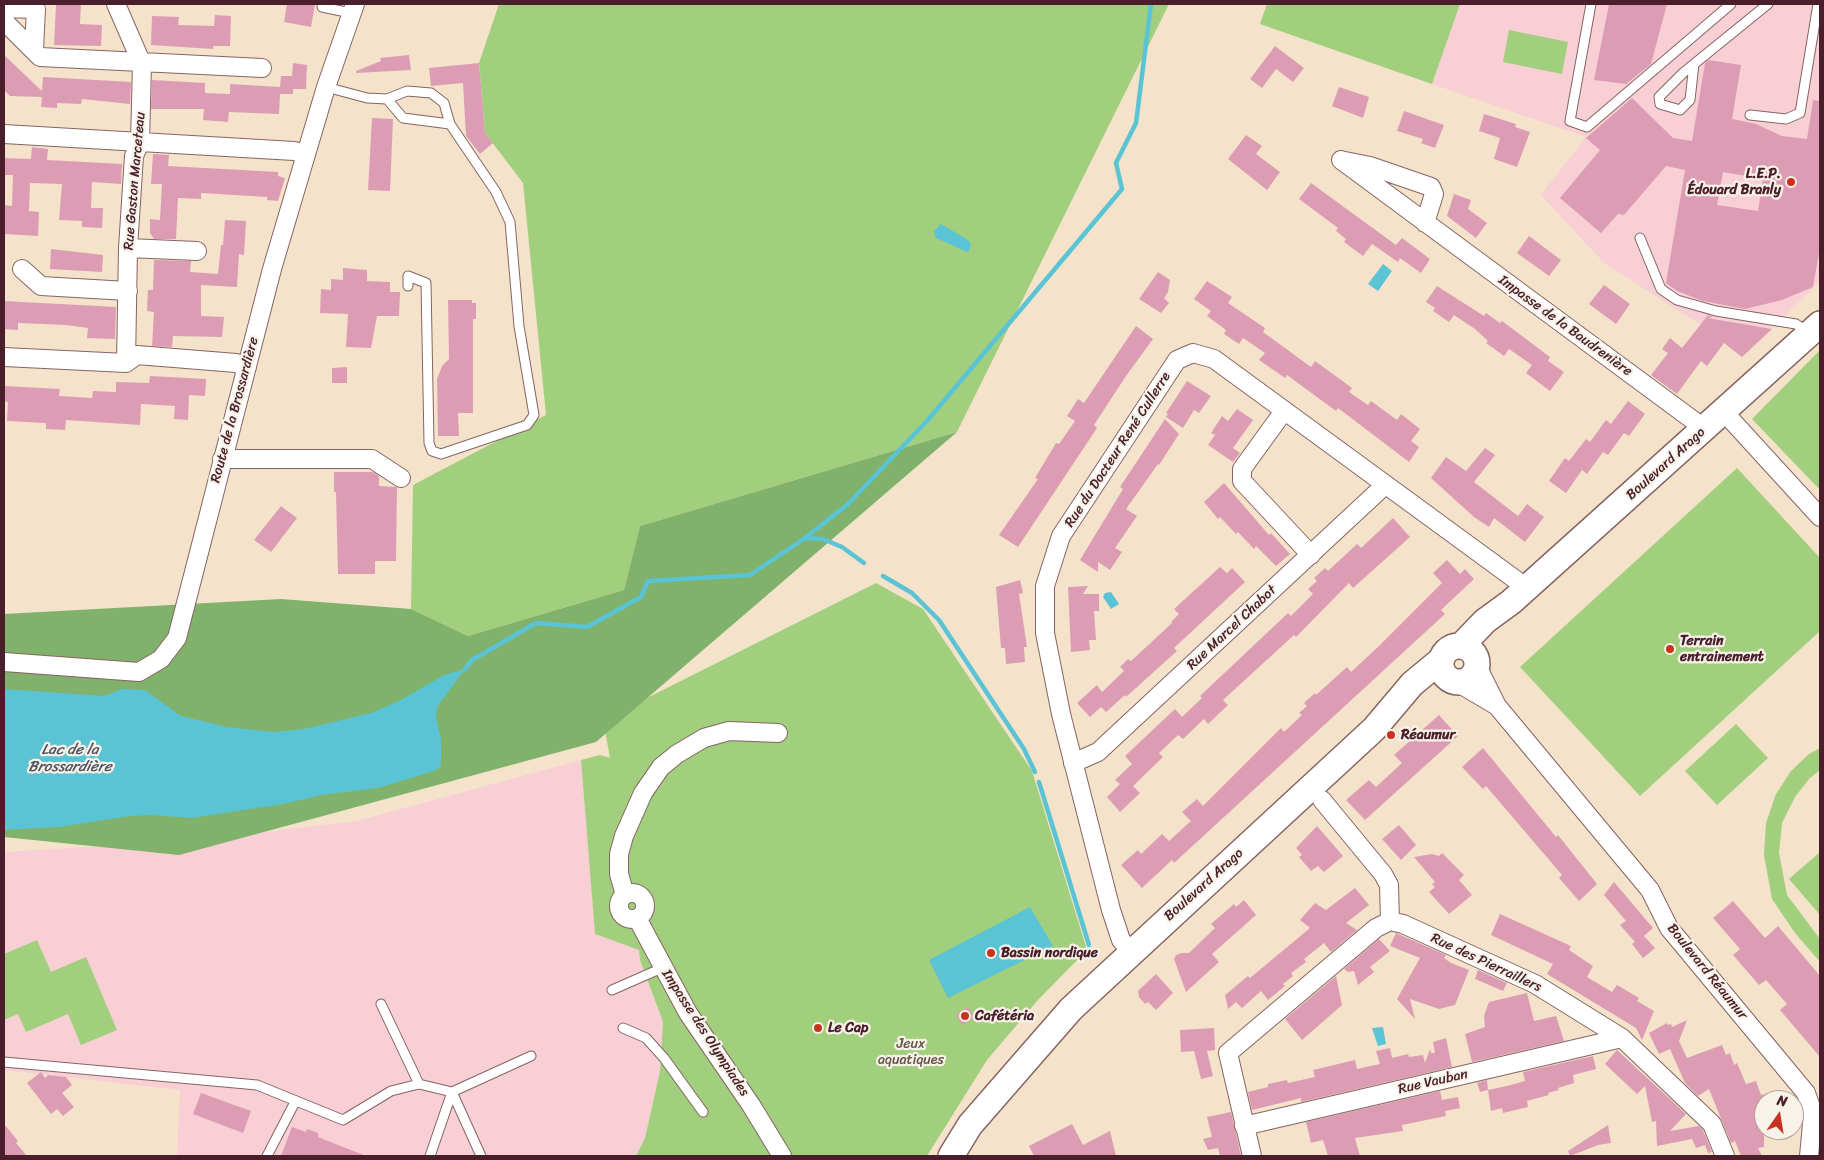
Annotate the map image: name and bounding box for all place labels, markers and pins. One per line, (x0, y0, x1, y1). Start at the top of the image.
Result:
place label: L.E.P. Édouard Branly (1687, 166, 1781, 198)
marker: L.E.P. Édouard Branly (1785, 176, 1797, 188)
place label: Terrain entrainement (1680, 633, 1764, 666)
marker: Terrain entrainement (1664, 643, 1676, 655)
place label: Réaumur (1401, 727, 1455, 743)
marker: Réaumur (1385, 729, 1397, 741)
place label: Bassin nordique (1001, 945, 1098, 961)
marker: Bassin nordique (985, 947, 997, 959)
place label: Cafétéria (975, 1008, 1034, 1024)
marker: Cafétéria (959, 1010, 971, 1022)
place label: Le Cap (828, 1020, 868, 1036)
marker: Le Cap (812, 1022, 824, 1034)

